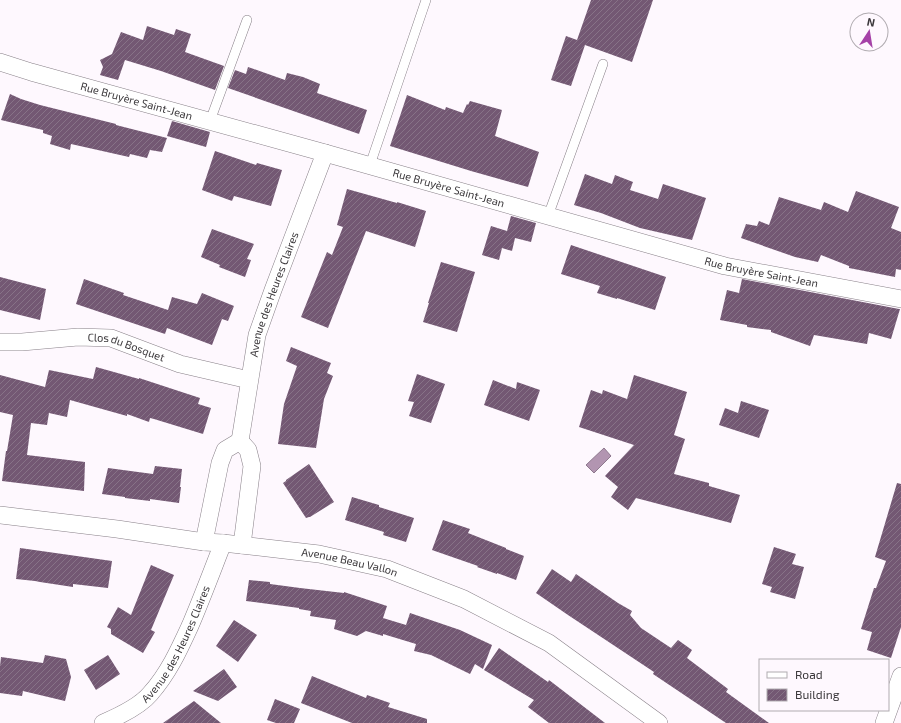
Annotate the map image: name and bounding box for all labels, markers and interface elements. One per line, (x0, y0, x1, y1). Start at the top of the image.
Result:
north arrow (849, 12, 889, 52)
text: N (866, 15, 876, 29)
street label: Rue Bruyère Saint-Jean (79, 79, 194, 122)
street label: Rue Bruyère Saint-Jean (391, 165, 506, 209)
street label: Avenue des Heures Claires (247, 229, 301, 358)
street label: Rue Bruyère Saint-Jean (703, 254, 819, 289)
street label: Clos du Bosquet (87, 330, 167, 364)
street label: Avenue Beau Vallon (301, 545, 400, 579)
street label: Avenue des Heures Claires (139, 583, 212, 705)
legend (759, 659, 889, 711)
text: Road (795, 667, 823, 681)
text: Building (795, 687, 840, 701)

